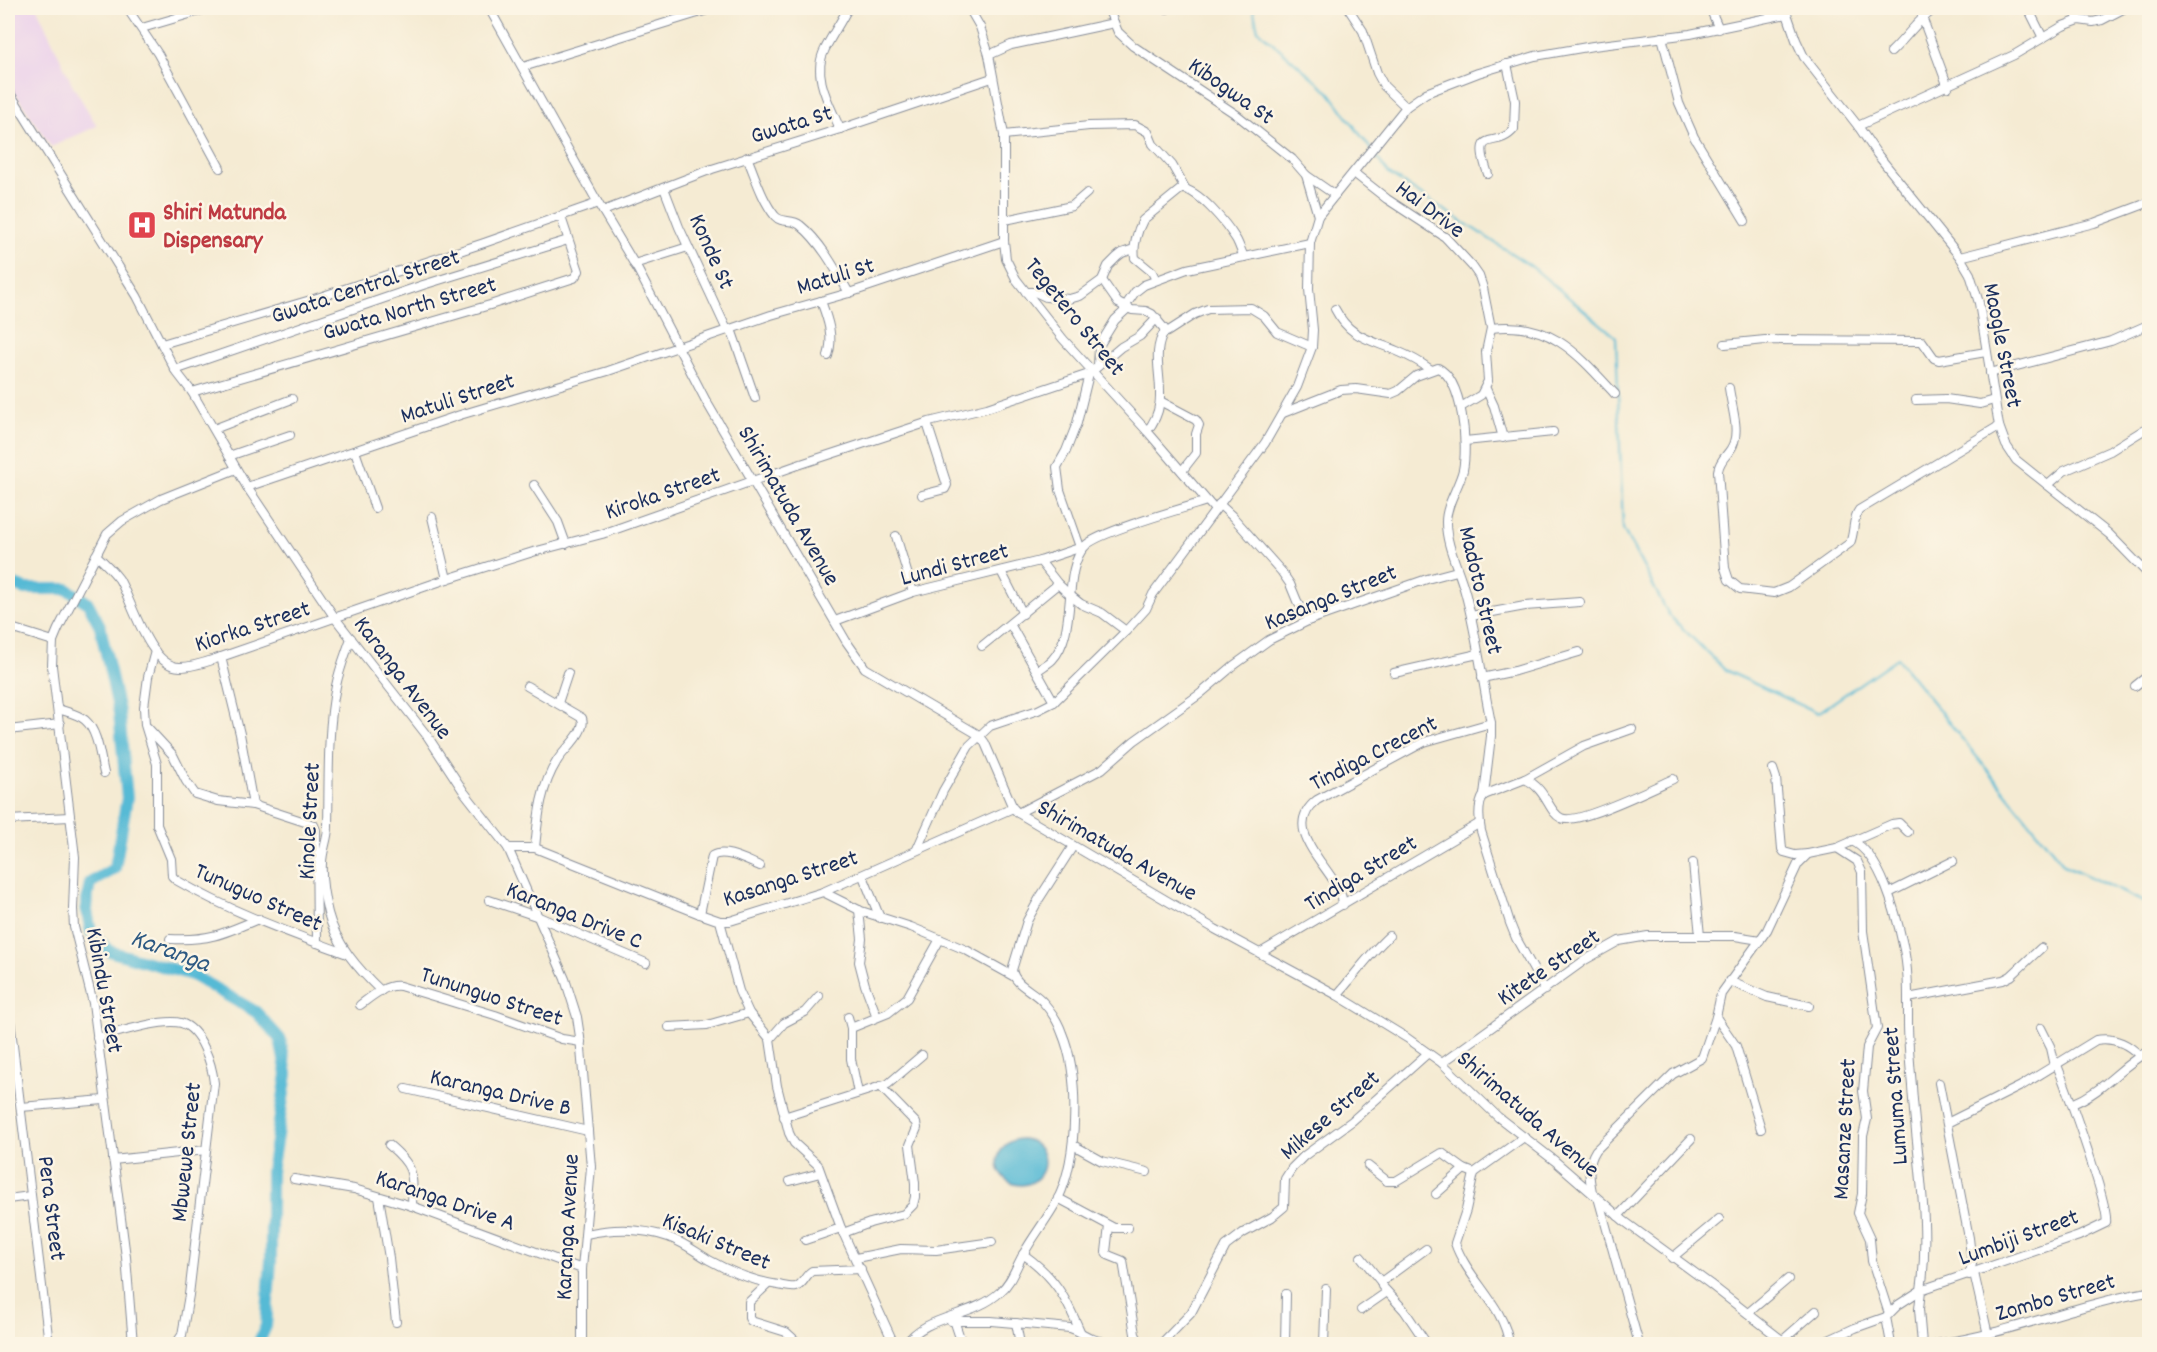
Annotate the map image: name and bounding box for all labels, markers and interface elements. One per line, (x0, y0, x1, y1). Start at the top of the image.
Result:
street label: Kibogwa St (1180, 50, 1281, 135)
street label: Gwata St (747, 97, 837, 154)
street label: Hai Drive (1387, 173, 1471, 248)
place label: Shiri Matunda Dispensary (163, 197, 287, 259)
hospital icon: Shiri Matunda Dispensary (126, 209, 158, 241)
street label: Konde St (679, 209, 742, 296)
street label: Gwata Central Street (267, 241, 465, 334)
street label: Matuli St (793, 250, 879, 306)
street label: Tegetero Street (1015, 251, 1132, 385)
street label: Gwata North Street (319, 269, 501, 351)
street label: Maogle Street (1972, 280, 2030, 411)
street label: Matuli Street (396, 365, 520, 434)
street label: Shirimatuda Avenue (728, 420, 847, 593)
street label: Kiroka Street (601, 459, 725, 530)
street label: Madoto Street (1448, 523, 1510, 658)
street label: Lundi Street (897, 535, 1013, 597)
street label: Kasanga Street (1260, 557, 1403, 641)
street label: Kiorka Street (191, 593, 315, 663)
street label: Karanga Avenue (344, 610, 459, 748)
street label: Tindiga Crecent (1305, 708, 1444, 801)
street label: Kinole Street (291, 762, 331, 881)
street label: Shirimatuda Avenue (1030, 792, 1203, 911)
street label: Tindiga Street (1299, 827, 1425, 922)
street label: Kasanga Street (719, 842, 863, 918)
street label: Tunuguo Street (188, 855, 327, 942)
street label: Karanga Drive C (501, 874, 647, 960)
water label: Karanga (125, 921, 216, 984)
street label: Kitete Street (1491, 921, 1608, 1016)
street label: Kibindu Street (75, 925, 131, 1056)
street label: Tununguo Street (416, 959, 567, 1037)
street label: Lumuma Street (1875, 1025, 1919, 1166)
street label: Shirimatuda Avenue (1448, 1043, 1606, 1187)
street label: Masanze Street (1825, 1058, 1867, 1201)
street label: Karanga Drive B (426, 1061, 574, 1127)
street label: Mikese Street (1273, 1063, 1389, 1170)
street label: Mbwewe Street (164, 1081, 212, 1224)
street label: Karanga Avenue (548, 1153, 590, 1301)
street label: Pera Street (27, 1154, 73, 1263)
street label: Karanga Drive A (371, 1162, 519, 1242)
street label: Lumbiji Street (1954, 1201, 2084, 1276)
street label: Kisaki Street (656, 1205, 775, 1281)
street label: Zombo Street (1992, 1266, 2120, 1332)

